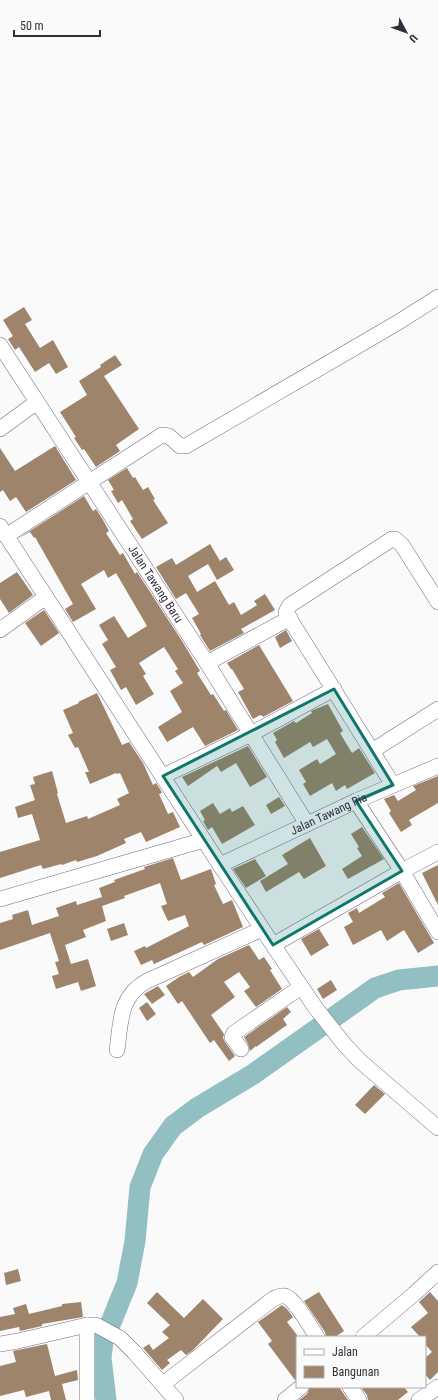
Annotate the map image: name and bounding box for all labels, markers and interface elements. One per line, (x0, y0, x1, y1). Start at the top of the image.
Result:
scale bar (14, 12, 100, 38)
north arrow (386, 12, 426, 52)
text: 50 m (20, 19, 44, 33)
text: U (406, 32, 420, 45)
street label: Jalan Tawang Baru (125, 542, 186, 625)
street label: Jalan Tawang Ria (288, 790, 369, 838)
legend (296, 1336, 426, 1388)
text: Jalan (332, 1345, 358, 1359)
text: Bangunan (332, 1365, 379, 1379)

